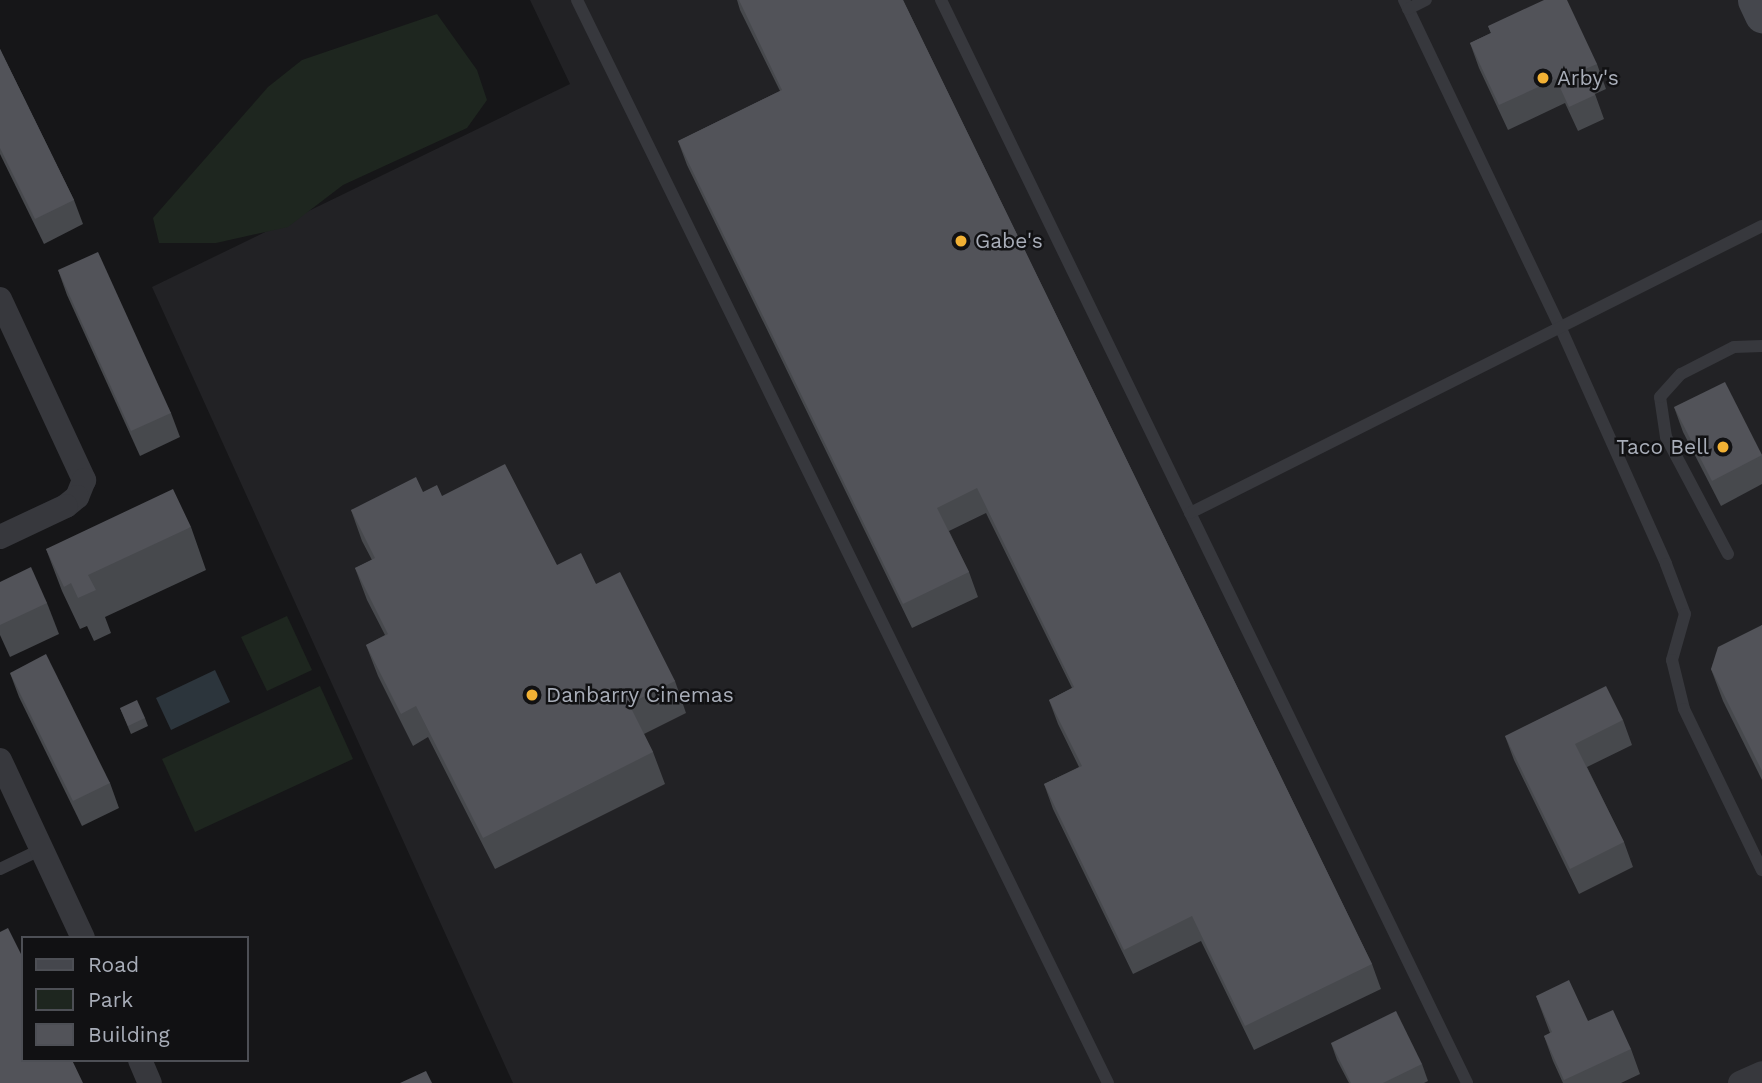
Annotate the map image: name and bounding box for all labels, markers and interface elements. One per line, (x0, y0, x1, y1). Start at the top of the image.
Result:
place label: Arby's (1557, 65, 1619, 91)
marker: Arby's (1535, 70, 1551, 86)
place label: Gabe's (975, 228, 1043, 254)
marker: Gabe's (953, 233, 969, 249)
place label: Taco Bell (1616, 434, 1709, 460)
marker: Taco Bell (1715, 439, 1731, 455)
place label: Danbarry Cinemas (546, 682, 734, 708)
marker: Danbarry Cinemas (524, 687, 540, 703)
legend (21, 936, 248, 1062)
text: Road (88, 952, 139, 977)
text: Park (88, 987, 133, 1012)
text: Building (88, 1022, 170, 1047)

